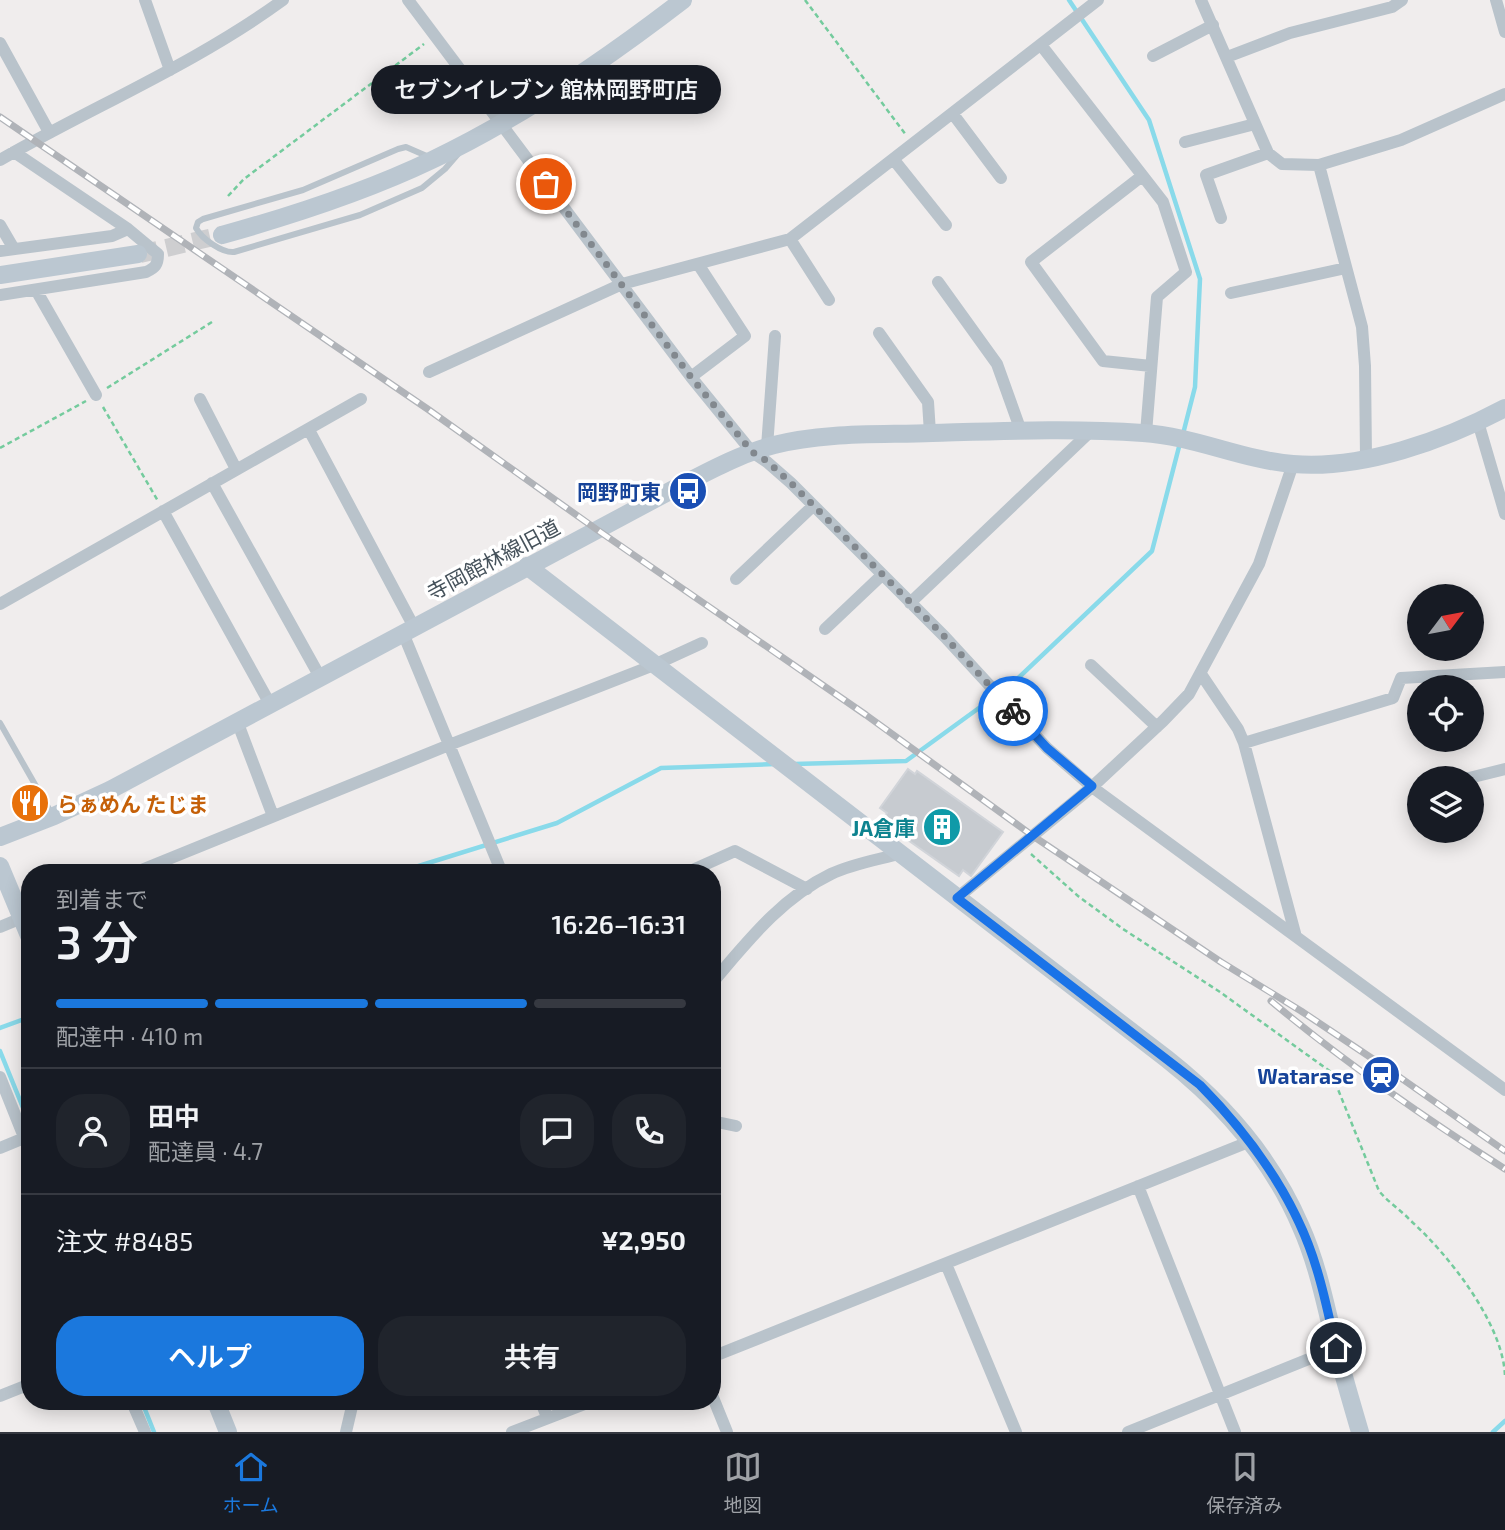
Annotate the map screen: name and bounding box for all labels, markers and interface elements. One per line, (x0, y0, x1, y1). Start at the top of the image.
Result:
callout: セブンイレブン 館林岡野町店 (371, 65, 721, 114)
text: セブンイレブン 館林岡野町店 (394, 75, 698, 103)
pin (516, 154, 576, 214)
icon: bag (527, 165, 565, 203)
bus stop icon: 岡野町東 (667, 470, 709, 512)
place label: 岡野町東 (577, 479, 661, 504)
street label: 寺岡館林線旧道 (422, 513, 564, 605)
north arrow (1407, 584, 1484, 662)
map controls (1407, 584, 1484, 843)
button: locate (1407, 675, 1484, 752)
courier (978, 676, 1048, 746)
icon: bike (994, 692, 1032, 730)
button: layers (1407, 766, 1484, 843)
restaurant icon: らぁめん たじま (9, 782, 51, 824)
place label: らぁめん たじま (57, 791, 209, 816)
building icon: JA倉庫 (921, 806, 963, 848)
place label: JA倉庫 (851, 815, 915, 840)
text: 到着まで (56, 885, 148, 913)
text: 16:26–16:31 (552, 908, 686, 939)
text: 3 分 (56, 913, 138, 968)
text: 配達中 · 410 m (56, 1022, 203, 1050)
station icon: Watarase (1360, 1054, 1402, 1096)
place label: Watarase (1257, 1063, 1354, 1088)
button: person (56, 1094, 130, 1168)
button: chat (520, 1094, 594, 1168)
button: phone (612, 1094, 686, 1168)
text: 田中 (148, 1100, 200, 1131)
text: 配達員 · 4.7 (148, 1137, 263, 1165)
text: ¥2,950 (601, 1224, 686, 1255)
text: 注文 #8485 (56, 1225, 193, 1256)
button: ヘルプ (56, 1316, 364, 1396)
button: 共有 (378, 1316, 686, 1396)
pin (1306, 1318, 1366, 1378)
icon: home (1317, 1329, 1355, 1367)
tab: ホーム (222, 1448, 279, 1517)
tab: 地図 (724, 1448, 762, 1517)
tab: 保存済み (1207, 1448, 1283, 1517)

